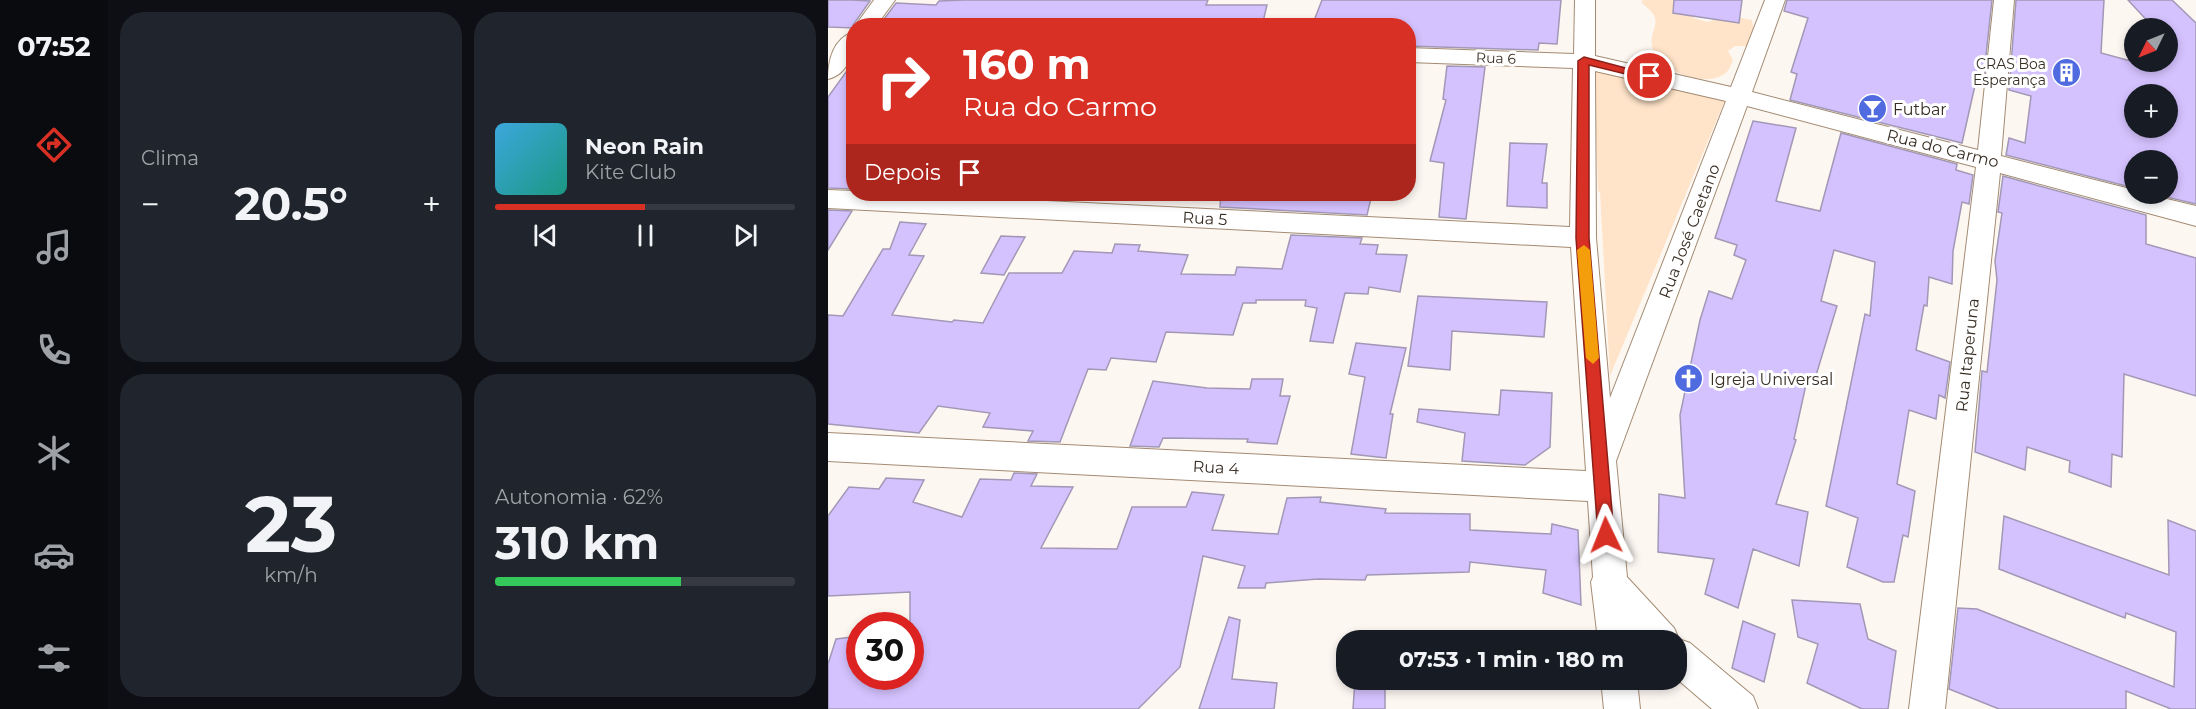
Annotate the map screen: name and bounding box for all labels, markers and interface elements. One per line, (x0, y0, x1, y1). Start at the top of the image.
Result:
north arrow (2124, 18, 2178, 72)
map controls (2124, 18, 2178, 204)
text: 07:52 (17, 30, 91, 63)
text: 160 m (963, 38, 1091, 90)
icon: right (864, 42, 942, 120)
street label: Rua 6 (1476, 48, 1517, 68)
pin (1624, 50, 1675, 101)
place label: CRAS Boa Esperança (1973, 55, 2046, 89)
building icon: CRAS Boa Esperança (2051, 56, 2083, 88)
icon: arrive (1633, 59, 1666, 92)
button: + (2124, 84, 2178, 138)
text: Rua do Carmo (963, 90, 1157, 123)
bar icon: Futbar (1856, 93, 1888, 125)
place label: Futbar (1893, 100, 1947, 119)
icon: directions (33, 124, 75, 166)
street label: Rua do Carmo (1885, 125, 2001, 172)
text: Neon Rain (585, 133, 704, 160)
text: Clima (141, 146, 199, 170)
button: − (2124, 150, 2178, 204)
icon: arrive (953, 156, 986, 189)
text: Depois (864, 159, 941, 186)
text: Kite Club (585, 160, 676, 184)
street label: Rua José Caetano (1655, 161, 1724, 301)
text: 20.5° (234, 176, 348, 231)
text: − (141, 184, 160, 224)
text: + (422, 184, 441, 224)
street label: Rua 5 (1182, 208, 1228, 229)
icon: previous (529, 219, 562, 252)
icon: pause (629, 219, 662, 252)
icon: next (729, 219, 762, 252)
icon: music (33, 226, 75, 268)
street label: Rua Itaperuna (1952, 297, 1983, 413)
icon: phone (33, 329, 75, 371)
church icon: Igreja Universal (1673, 363, 1705, 395)
place label: Igreja Universal (1710, 370, 1833, 389)
icon: climate (33, 432, 75, 474)
street label: Rua 4 (1192, 457, 1240, 478)
text: 23 (245, 476, 337, 572)
text: Autonomia · 62% (495, 485, 663, 509)
position arrow (1574, 503, 1638, 567)
text: 310 km (495, 515, 659, 570)
icon: car (33, 534, 75, 576)
text: km/h (264, 563, 318, 587)
speed limit sign: 30 (846, 612, 924, 690)
icon: filters (33, 637, 75, 679)
text: 07:53 · 1 min · 180 m (1399, 646, 1624, 673)

